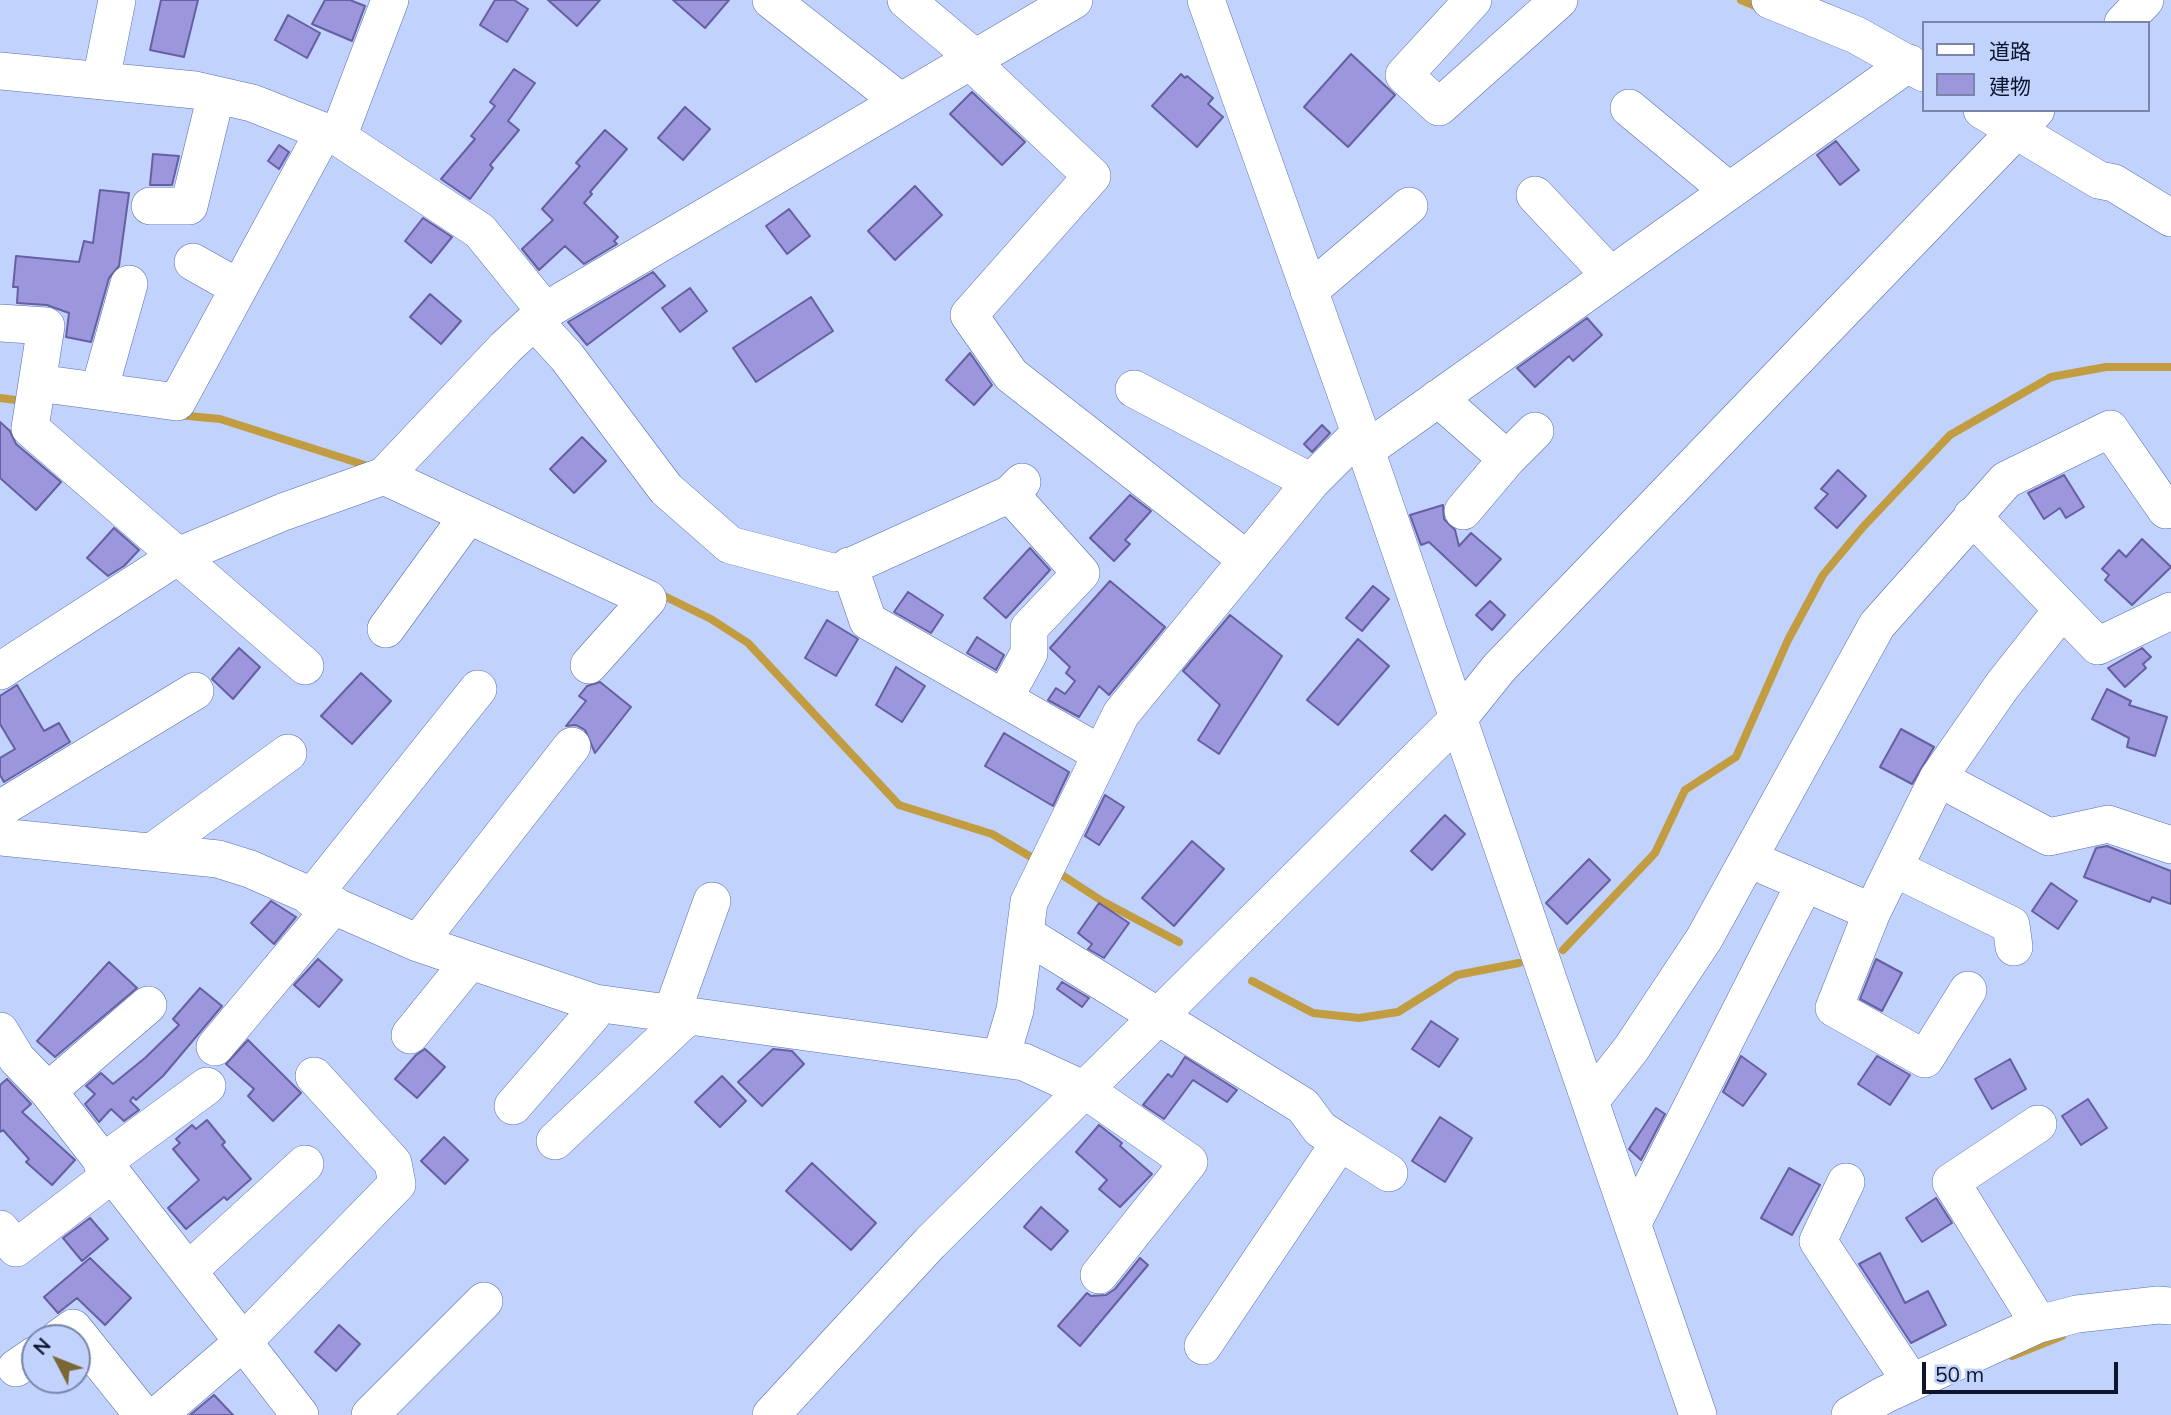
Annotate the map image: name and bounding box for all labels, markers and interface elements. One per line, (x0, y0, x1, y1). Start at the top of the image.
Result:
legend (1923, 21, 2150, 112)
text: 道路 (1989, 38, 2031, 64)
text: 建物 (1989, 73, 2031, 99)
north arrow (21, 1324, 91, 1394)
text: N (28, 1333, 56, 1360)
scale bar (1926, 1348, 2122, 1392)
text: 50 m (1935, 1361, 1984, 1387)

